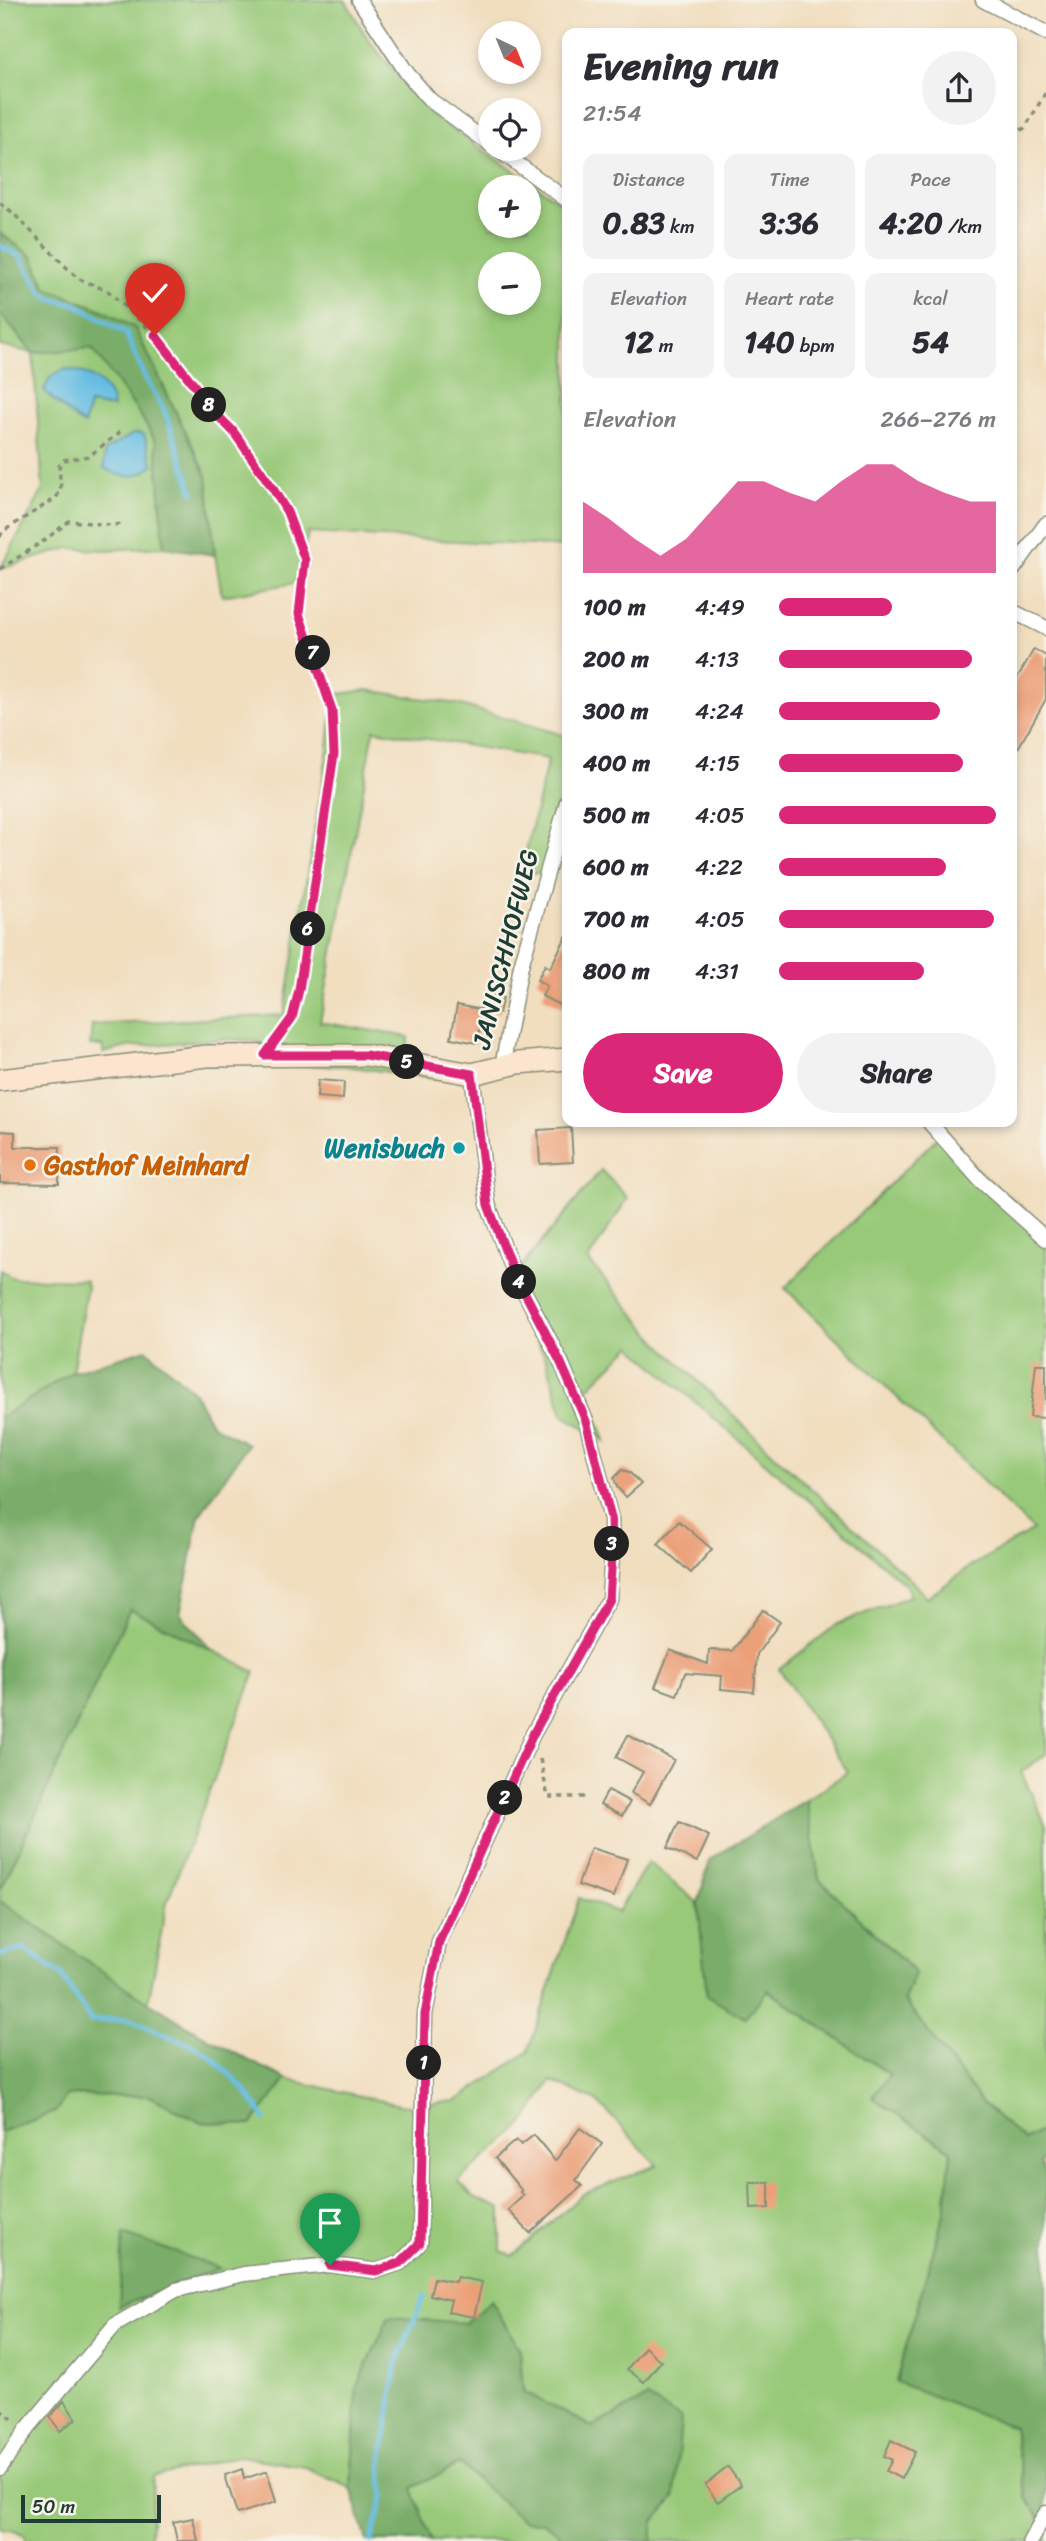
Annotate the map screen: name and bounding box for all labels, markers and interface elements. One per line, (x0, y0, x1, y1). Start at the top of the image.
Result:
north arrow (478, 21, 541, 84)
map controls (478, 21, 541, 315)
text: Evening run (583, 33, 779, 100)
button: share (922, 51, 996, 125)
text: 21:54 (583, 93, 642, 134)
button: locate (478, 98, 541, 161)
text: Distance (612, 163, 685, 196)
text: Time (769, 163, 810, 196)
text: Pace (910, 163, 951, 196)
button: + (478, 175, 541, 238)
text: 0.83 (602, 196, 665, 250)
text: 3:36 (760, 196, 819, 250)
text: 4:20 (879, 196, 943, 250)
text: km (665, 210, 695, 243)
text: /km (943, 210, 982, 243)
button: − (478, 252, 541, 315)
pin (125, 263, 185, 335)
icon: check (136, 274, 174, 312)
text: Elevation (610, 282, 687, 315)
text: Heart rate (745, 282, 834, 315)
text: kcal (913, 282, 948, 315)
text: 12 (624, 315, 654, 369)
text: 140 (744, 315, 795, 369)
text: 54 (912, 315, 949, 369)
text: m (654, 329, 673, 362)
text: bpm (795, 329, 835, 362)
pin: 8 (192, 388, 227, 422)
text: 8 (203, 388, 214, 421)
text: Elevation (583, 399, 676, 440)
text: 266–276 m (880, 399, 996, 440)
text: 100 m (583, 587, 646, 628)
text: 4:49 (695, 587, 745, 628)
pin: 7 (296, 636, 330, 670)
text: 7 (307, 636, 318, 669)
text: 200 m (583, 639, 649, 680)
text: 4:13 (695, 639, 739, 680)
text: 300 m (583, 691, 648, 732)
text: 4:24 (695, 691, 744, 732)
text: 400 m (583, 743, 650, 784)
text: 4:15 (695, 743, 740, 784)
text: 500 m (583, 795, 650, 836)
text: 4:05 (695, 795, 745, 836)
street label: JANISCHHOFWEG (458, 844, 552, 1055)
text: 600 m (583, 847, 649, 888)
text: 4:22 (695, 847, 743, 888)
text: 700 m (583, 899, 649, 940)
text: 4:05 (695, 899, 745, 940)
pin: 6 (290, 912, 326, 946)
text: 6 (302, 912, 313, 945)
text: 800 m (583, 951, 650, 992)
text: 4:31 (695, 951, 739, 992)
button: Save (583, 1033, 783, 1113)
button: Share (797, 1033, 996, 1113)
pin: 5 (390, 1044, 424, 1080)
text: 5 (401, 1045, 412, 1078)
place label: Wenisbuch (324, 1125, 445, 1171)
marker: Wenisbuch (451, 1140, 467, 1156)
place label: Gasthof Meinhard (44, 1142, 250, 1188)
marker: Gasthof Meinhard (22, 1157, 38, 1173)
pin: 4 (502, 1264, 536, 1300)
text: 4 (513, 1265, 524, 1298)
pin: 3 (594, 1526, 630, 1562)
text: 3 (606, 1527, 617, 1560)
pin: 2 (488, 1780, 522, 1815)
text: 2 (499, 1781, 510, 1814)
pin: 1 (406, 2046, 442, 2080)
text: 1 (419, 2046, 428, 2079)
pin (300, 2193, 360, 2265)
icon: arrive (311, 2204, 349, 2242)
text: 50 m (32, 2490, 75, 2523)
scale bar (21, 2492, 161, 2524)

